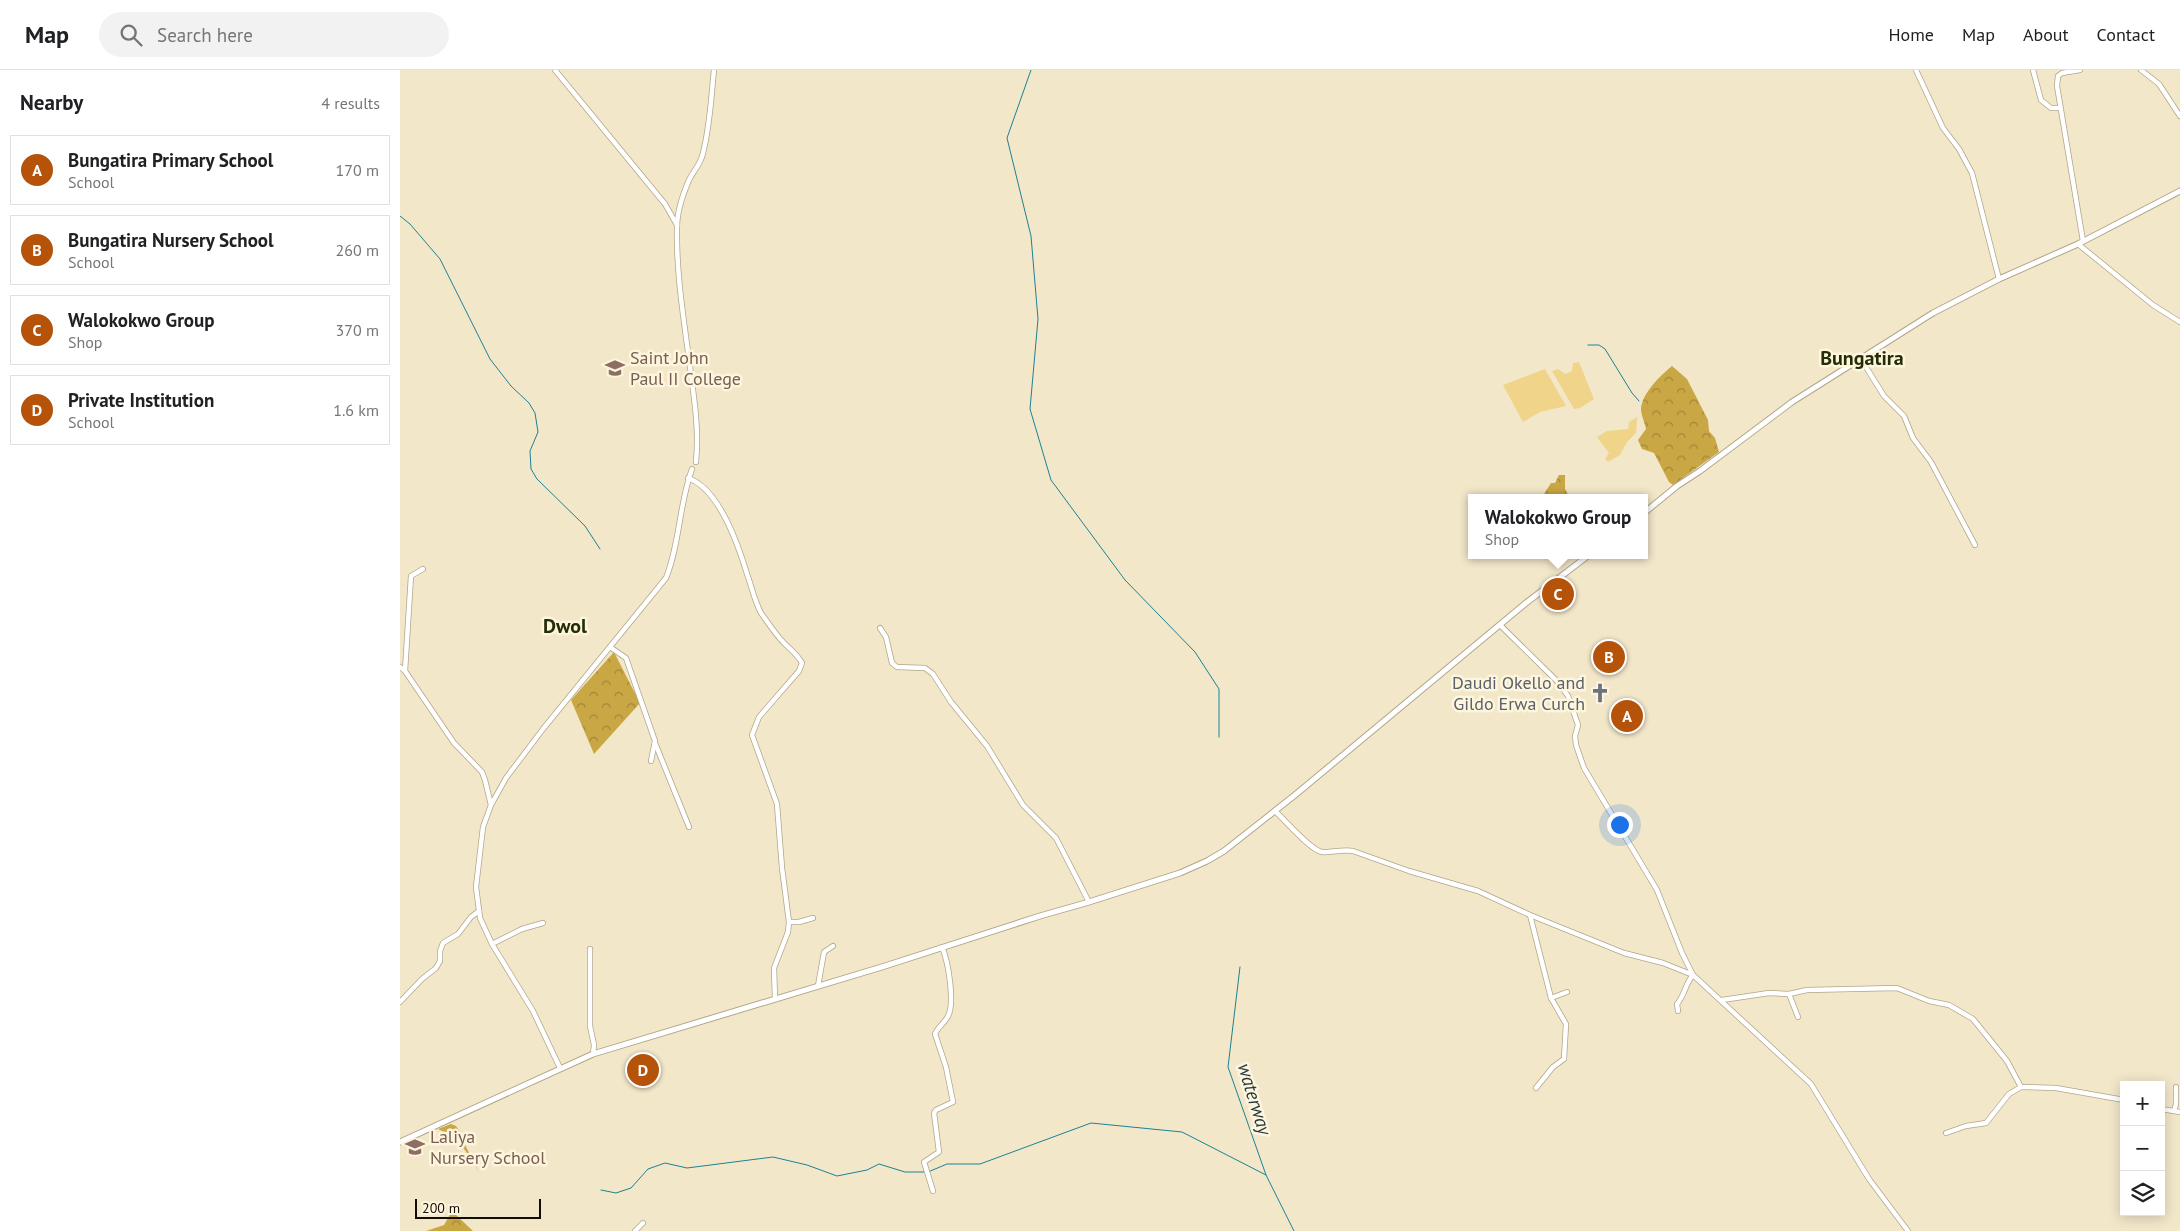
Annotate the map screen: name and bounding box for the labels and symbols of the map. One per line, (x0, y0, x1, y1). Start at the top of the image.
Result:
district label: Bungatira (1820, 345, 1904, 371)
place label: Saint John Paul II College (630, 346, 741, 390)
school or university icon: Saint John Paul II College (604, 357, 626, 379)
pin: C (1542, 575, 1574, 613)
district label: Dwol (543, 613, 587, 639)
pin: B (1593, 638, 1625, 676)
place label: Daudi Okello and Gildo Erwa Curch (1452, 671, 1585, 715)
church icon: Daudi Okello and Gildo Erwa Curch (1589, 682, 1611, 704)
pin: A (1611, 697, 1643, 735)
your location (1607, 812, 1633, 838)
pin: D (627, 1051, 659, 1089)
water label: waterway (1233, 1060, 1278, 1139)
place label: Laliya Nursery School (430, 1125, 546, 1169)
school or university icon: Laliya Nursery School (404, 1136, 426, 1158)
scale bar (415, 1196, 541, 1219)

